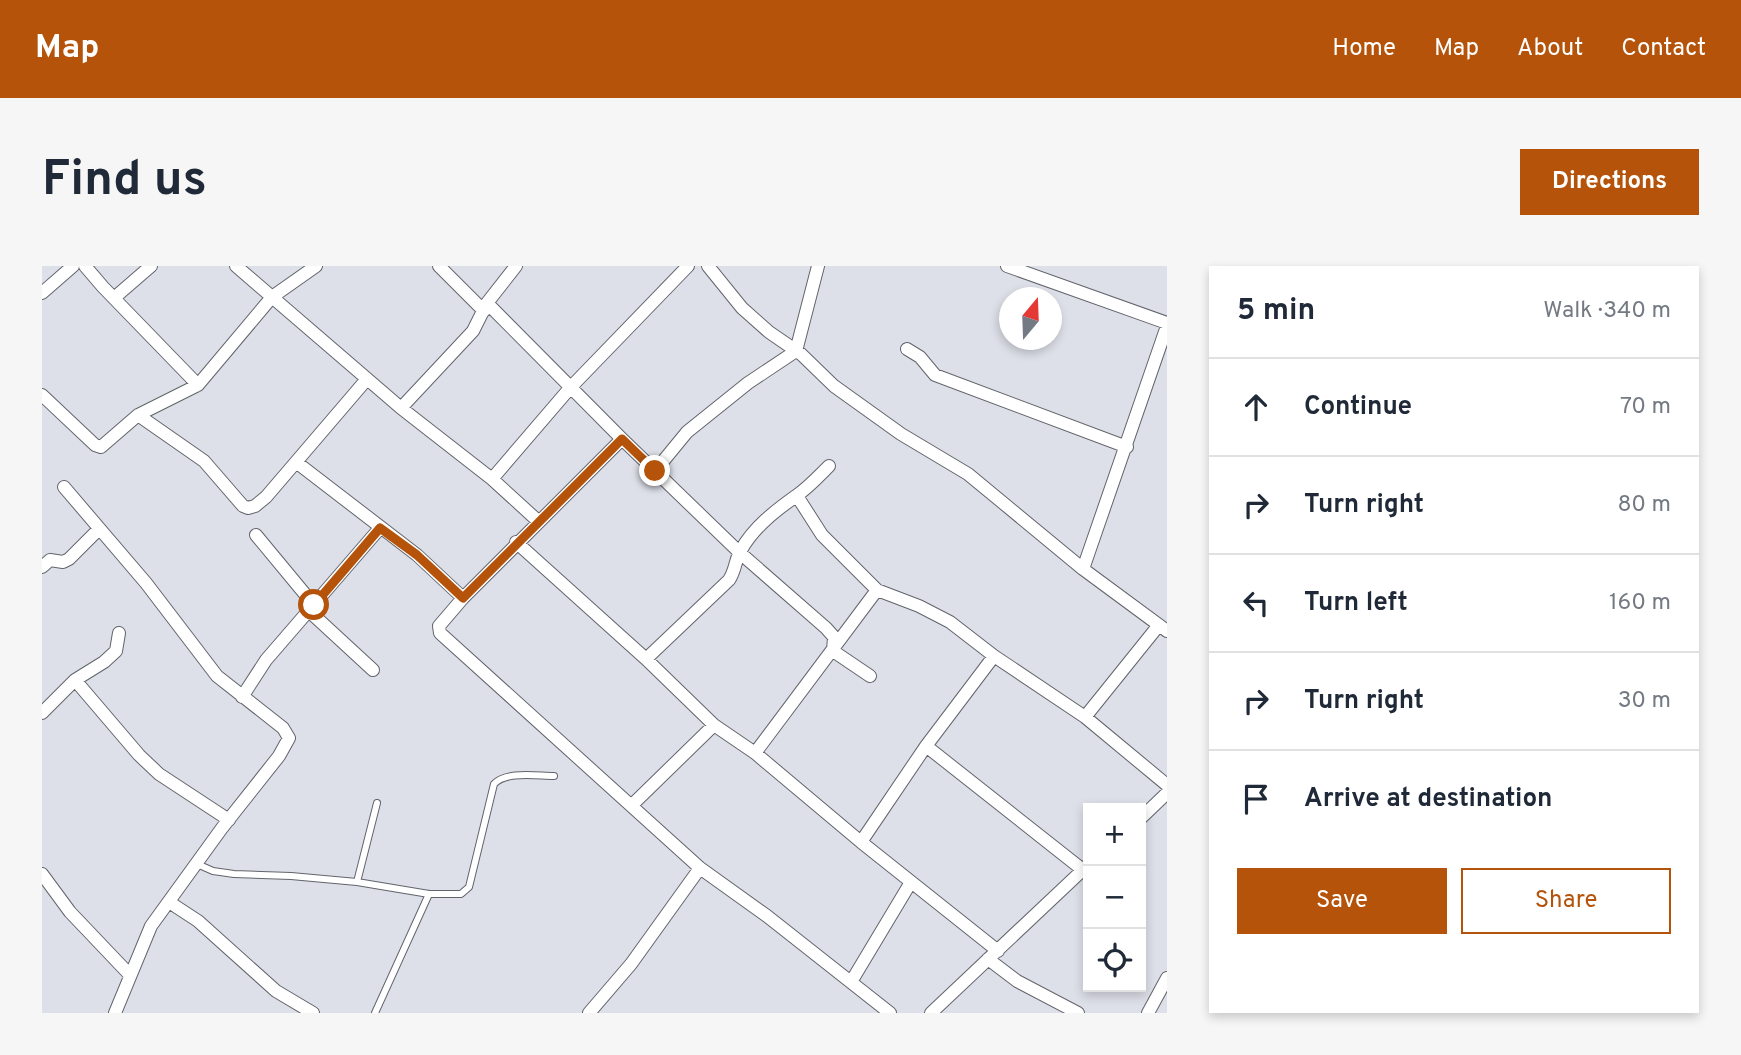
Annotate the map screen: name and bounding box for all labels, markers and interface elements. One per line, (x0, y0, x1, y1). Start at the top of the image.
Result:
text: Map (35, 28, 99, 70)
text: Home (1332, 34, 1396, 64)
text: Map (1434, 34, 1479, 64)
text: About (1517, 34, 1583, 64)
text: Contact (1621, 34, 1706, 64)
button: Directions (1520, 149, 1699, 215)
text: Find us (42, 151, 207, 213)
north arrow (999, 287, 1062, 350)
text: 5 min (1237, 293, 1315, 330)
text: Walk · 340 m (1543, 297, 1671, 326)
icon: ahead (1237, 388, 1275, 426)
text: Continue (1304, 391, 1412, 424)
text: 70 m (1620, 393, 1671, 422)
route end (639, 455, 670, 486)
icon: right (1237, 486, 1275, 524)
text: Turn right (1304, 489, 1424, 522)
text: 80 m (1618, 491, 1671, 520)
icon: left (1237, 584, 1275, 622)
text: Turn left (1304, 587, 1408, 620)
route start (298, 589, 329, 620)
text: 160 m (1609, 589, 1671, 618)
icon: right (1237, 682, 1275, 720)
text: Turn right (1304, 685, 1424, 718)
text: 30 m (1618, 687, 1671, 716)
icon: arrive (1237, 780, 1275, 818)
text: Arrive at destination (1304, 783, 1552, 816)
map controls (1083, 803, 1146, 992)
button: + (1083, 803, 1146, 866)
button: − (1083, 866, 1146, 929)
button: Save (1237, 868, 1447, 934)
button: Share (1461, 868, 1671, 934)
button: locate (1083, 929, 1146, 992)

